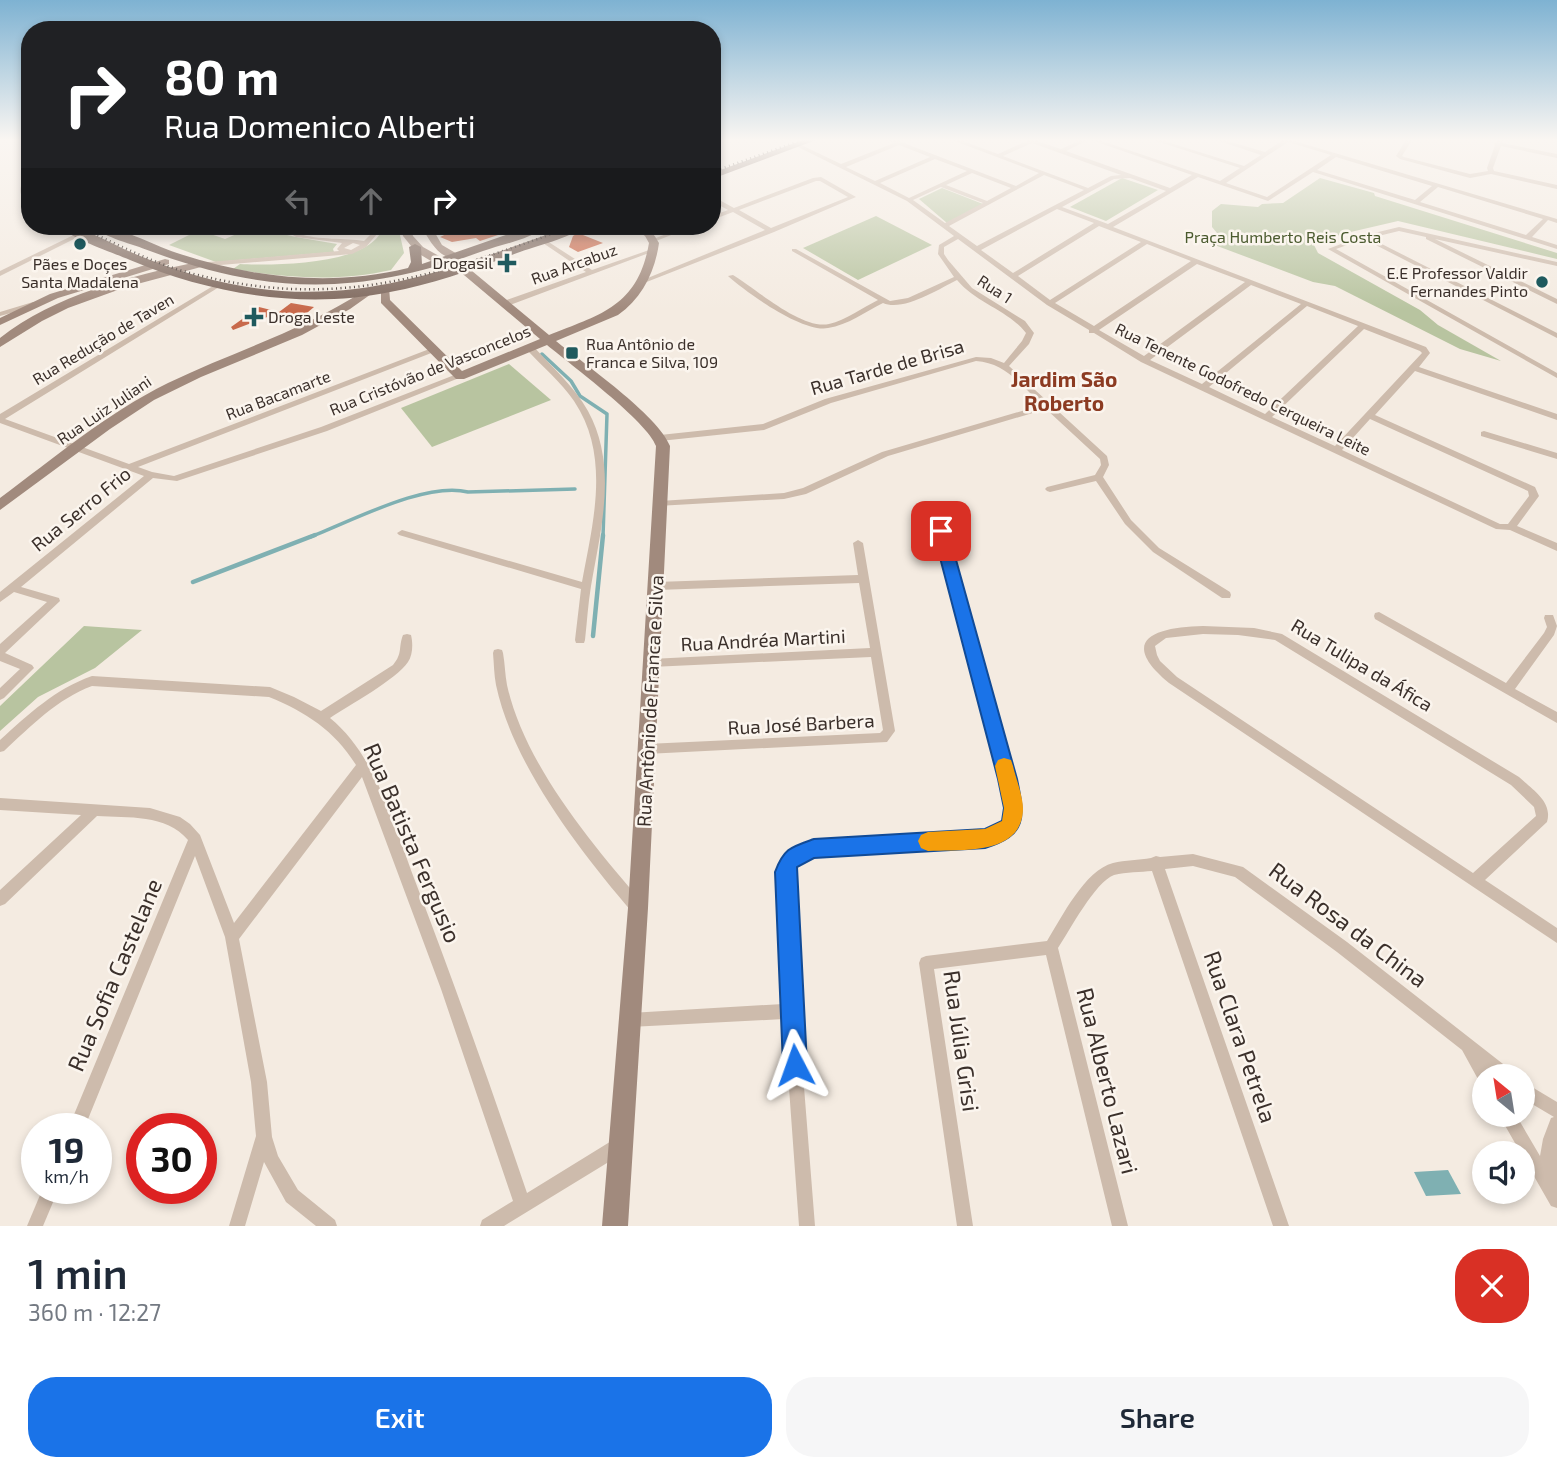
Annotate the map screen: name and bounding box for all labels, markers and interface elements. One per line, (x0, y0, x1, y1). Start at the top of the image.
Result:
text: 80 m (164, 46, 279, 105)
icon: right (49, 49, 140, 140)
text: Rua Domenico Alberti (164, 106, 476, 144)
icon: left (279, 182, 317, 220)
icon: ahead (352, 182, 390, 220)
icon: right (425, 182, 463, 220)
park label: Praça Humberto Reis Costa (1185, 227, 1381, 247)
marker: Pães e Doçes Santa Madalena (72, 236, 88, 252)
street label: Rua Arcabuz (528, 239, 619, 288)
place label: Drogasil (433, 253, 493, 272)
place label: Pães e Doçes Santa Madalena (21, 254, 139, 291)
marker: Drogasil (499, 255, 515, 271)
place label: E.E Professor Valdir Fernandes Pinto (1387, 263, 1529, 300)
street label: Rua 1 (974, 270, 1016, 307)
marker: E.E Professor Valdir Fernandes Pinto (1534, 274, 1550, 290)
street label: Rua Redução de Taven (29, 289, 177, 389)
place label: Droga Leste (268, 307, 355, 326)
marker: Droga Leste (246, 309, 262, 325)
street label: Rua Tenente Godofredo Cerqueira Leite (1113, 318, 1374, 459)
street label: Rua Cristóvão de Vasconcelos (326, 320, 533, 419)
place label: Rua Antônio de Franca e Silva, 109 (586, 334, 718, 371)
street label: Rua Tarde de Brisa (807, 334, 966, 399)
marker: Rua Antônio de Franca e Silva, 109 (564, 345, 580, 361)
street label: Rua Bacamarte (223, 366, 333, 423)
district label: Jardim São Roberto (1011, 366, 1117, 415)
street label: Rua Luiz Juliani (53, 371, 154, 448)
street label: Rua Serro Frio (26, 462, 135, 556)
pin (911, 501, 971, 561)
icon: arrive (922, 512, 960, 550)
street label: Rua Antônio de Franca e Silva (631, 574, 668, 828)
street label: Rua Tulipa da Áfica (1287, 613, 1437, 716)
street label: Rua Andréa Martini (680, 624, 846, 655)
street label: Rua José Barbera (727, 708, 875, 739)
street label: Rua Batista Fergusio (358, 738, 468, 947)
street label: Rua Rosa da China (1264, 856, 1433, 993)
street label: Rua Sofia Castelane (61, 874, 167, 1075)
street label: Rua Clara Petrela (1198, 947, 1283, 1126)
street label: Rua Júlia Grisi (938, 968, 986, 1113)
street label: Rua Alberto Lazari (1071, 985, 1145, 1177)
position arrow (758, 1028, 832, 1102)
north arrow (1472, 1064, 1535, 1127)
map controls (1472, 1064, 1535, 1204)
speed limit sign: 30 (126, 1113, 217, 1204)
text: 19 (49, 1128, 84, 1170)
button: sound (1472, 1141, 1535, 1204)
text: km/h (44, 1165, 89, 1187)
text: 1 min (28, 1247, 128, 1297)
button: close (1455, 1249, 1529, 1323)
text: 360 m · 12:27 (28, 1298, 161, 1326)
button: Exit (28, 1377, 772, 1457)
button: Share (786, 1377, 1529, 1457)

